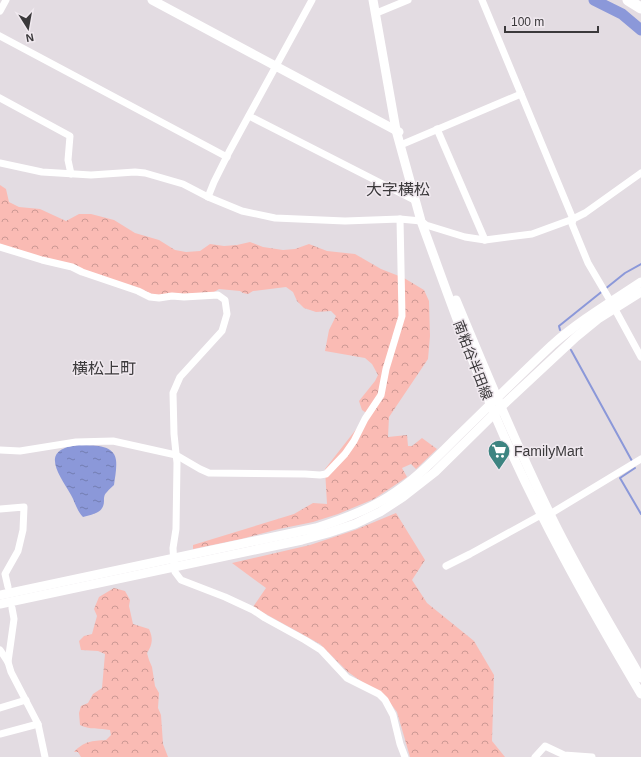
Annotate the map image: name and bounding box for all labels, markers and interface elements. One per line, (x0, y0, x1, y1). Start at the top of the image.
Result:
north arrow (8, 8, 48, 48)
scale bar (505, 8, 598, 34)
text: 100 m (511, 15, 544, 29)
text: N (25, 31, 35, 44)
district label: 大字横松 (366, 181, 430, 198)
street label: 南粕谷半田線 (450, 318, 496, 402)
district label: 横松上町 (72, 360, 136, 377)
supermarket icon: FamilyMart (486, 438, 512, 471)
place label: FamilyMart (514, 443, 583, 459)

